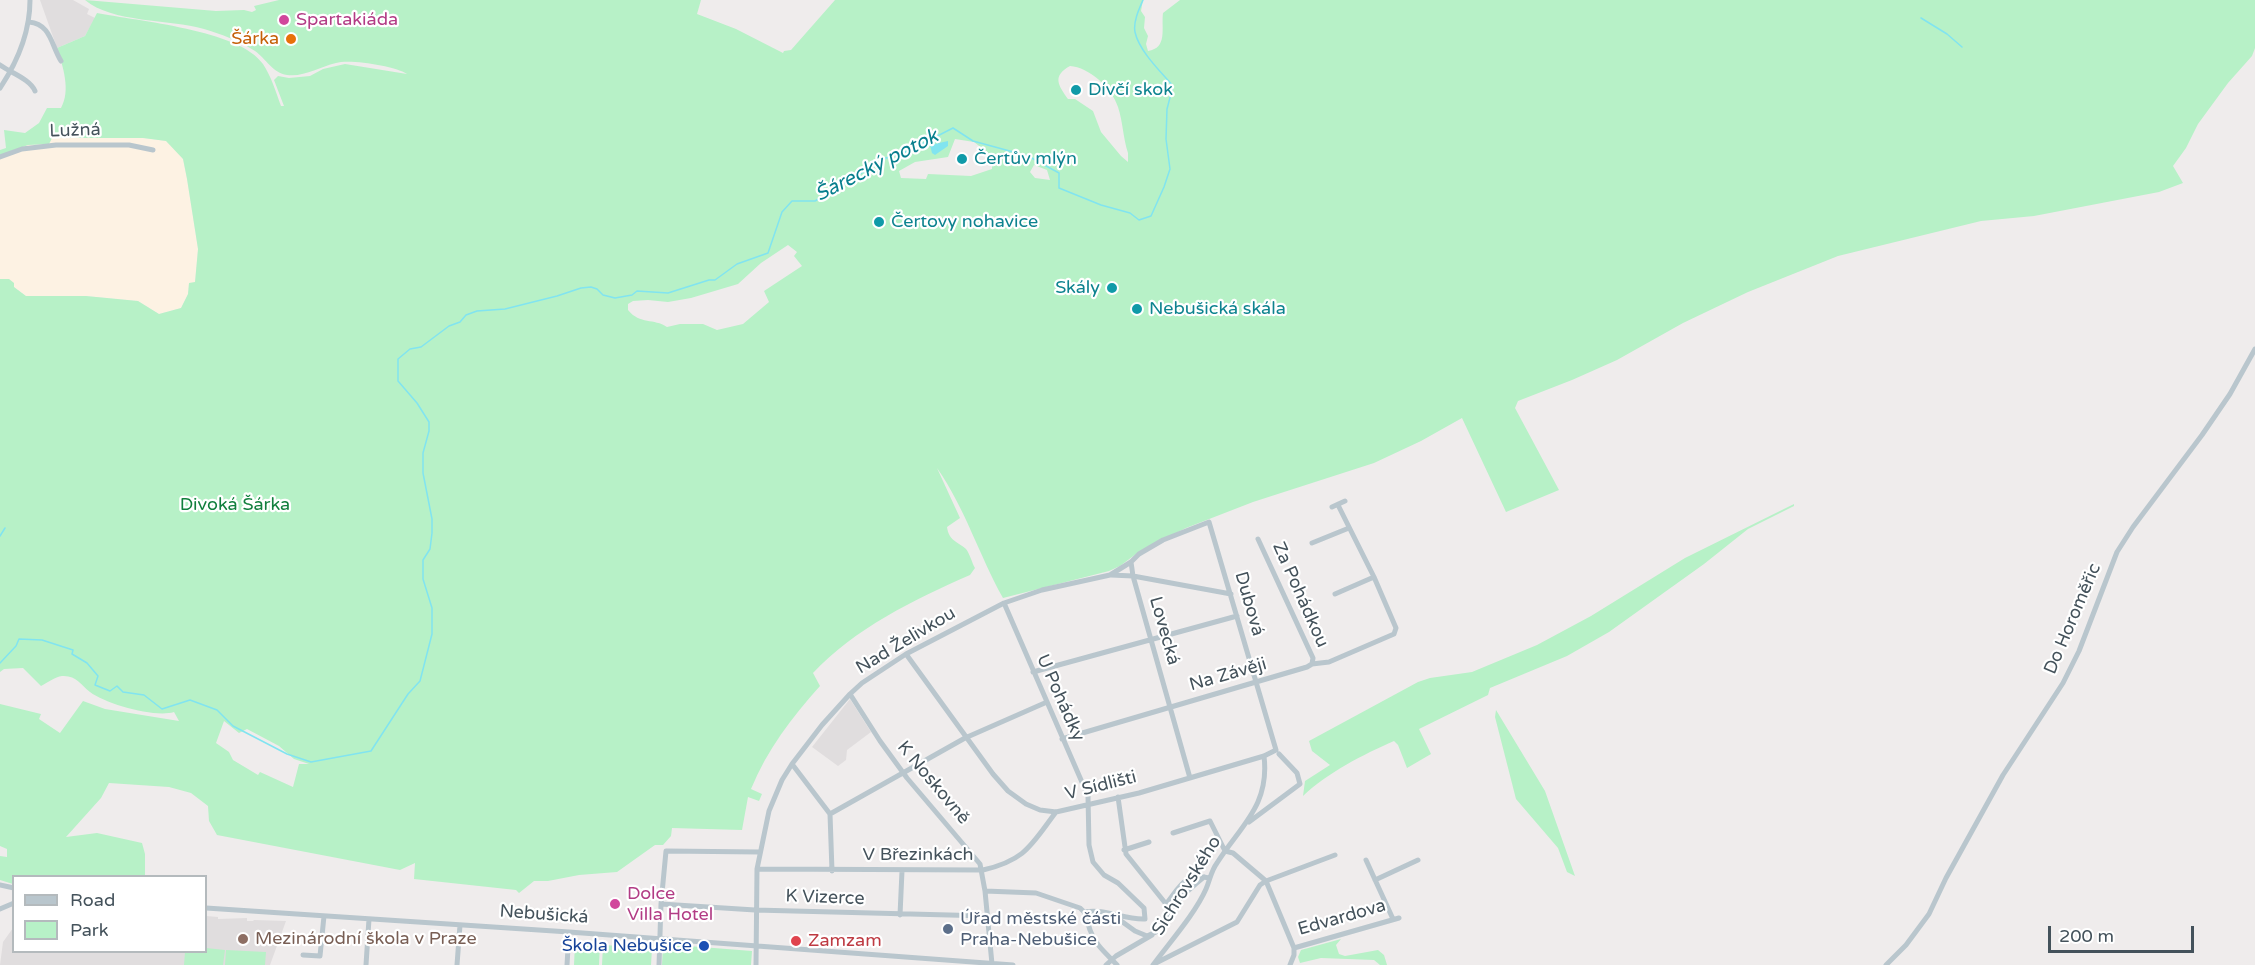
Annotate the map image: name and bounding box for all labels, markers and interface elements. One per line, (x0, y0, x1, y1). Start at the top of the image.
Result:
place label: Spartakiáda (296, 9, 398, 31)
marker: Spartakiáda (277, 13, 291, 27)
place label: Šárka (231, 28, 279, 50)
marker: Šárka (284, 32, 298, 46)
place label: Dívčí skok (1088, 79, 1173, 101)
marker: Dívčí skok (1069, 83, 1083, 97)
street label: Lužná (49, 119, 101, 143)
water label: Šárecký potok (811, 125, 943, 207)
place label: Čertův mlýn (974, 148, 1077, 170)
marker: Čertův mlýn (955, 152, 969, 166)
place label: Čertovy nohavice (891, 211, 1038, 233)
marker: Čertovy nohavice (872, 215, 886, 229)
place label: Skály (1055, 277, 1100, 299)
marker: Skály (1105, 281, 1119, 295)
place label: Nebušická skála (1149, 298, 1286, 320)
marker: Nebušická skála (1130, 302, 1144, 316)
park label: Divoká Šárka (180, 494, 290, 516)
street label: Za Pohádkou (1267, 539, 1333, 651)
street label: Do Horoměřic (2040, 560, 2106, 678)
street label: Dubová (1230, 569, 1268, 639)
street label: Lovecká (1144, 594, 1184, 668)
street label: Nad Želivkou (852, 603, 960, 679)
street label: U Pohádky (1031, 651, 1089, 745)
street label: Na Závěji (1187, 654, 1269, 696)
street label: K Noskovně (892, 737, 974, 829)
street label: V Sídlišti (1063, 767, 1139, 805)
street label: Sichrovského (1148, 832, 1226, 940)
street label: V Březinkách (862, 844, 974, 866)
legend (12, 875, 207, 953)
place label: Dolce Villa Hotel (627, 883, 713, 926)
street label: K Vizerce (785, 886, 865, 910)
text: Road (70, 889, 115, 911)
street label: Edvardova (1296, 895, 1388, 941)
marker: Dolce Villa Hotel (608, 897, 622, 911)
street label: Nebušická (499, 901, 589, 929)
place label: Úřad městské části Praha-Nebušice (960, 908, 1121, 950)
scale bar (2051, 914, 2196, 952)
text: Park (70, 919, 108, 941)
marker: Úřad městské části Praha-Nebušice (941, 922, 955, 936)
text: 200 m (2059, 925, 2114, 947)
place label: Mezinárodní škola v Praze (255, 928, 477, 950)
place label: Zamzam (808, 930, 882, 952)
marker: Mezinárodní škola v Praze (236, 932, 250, 946)
marker: Zamzam (789, 934, 803, 948)
place label: Škola Nebušice (562, 935, 692, 957)
marker: Škola Nebušice (697, 939, 711, 953)

